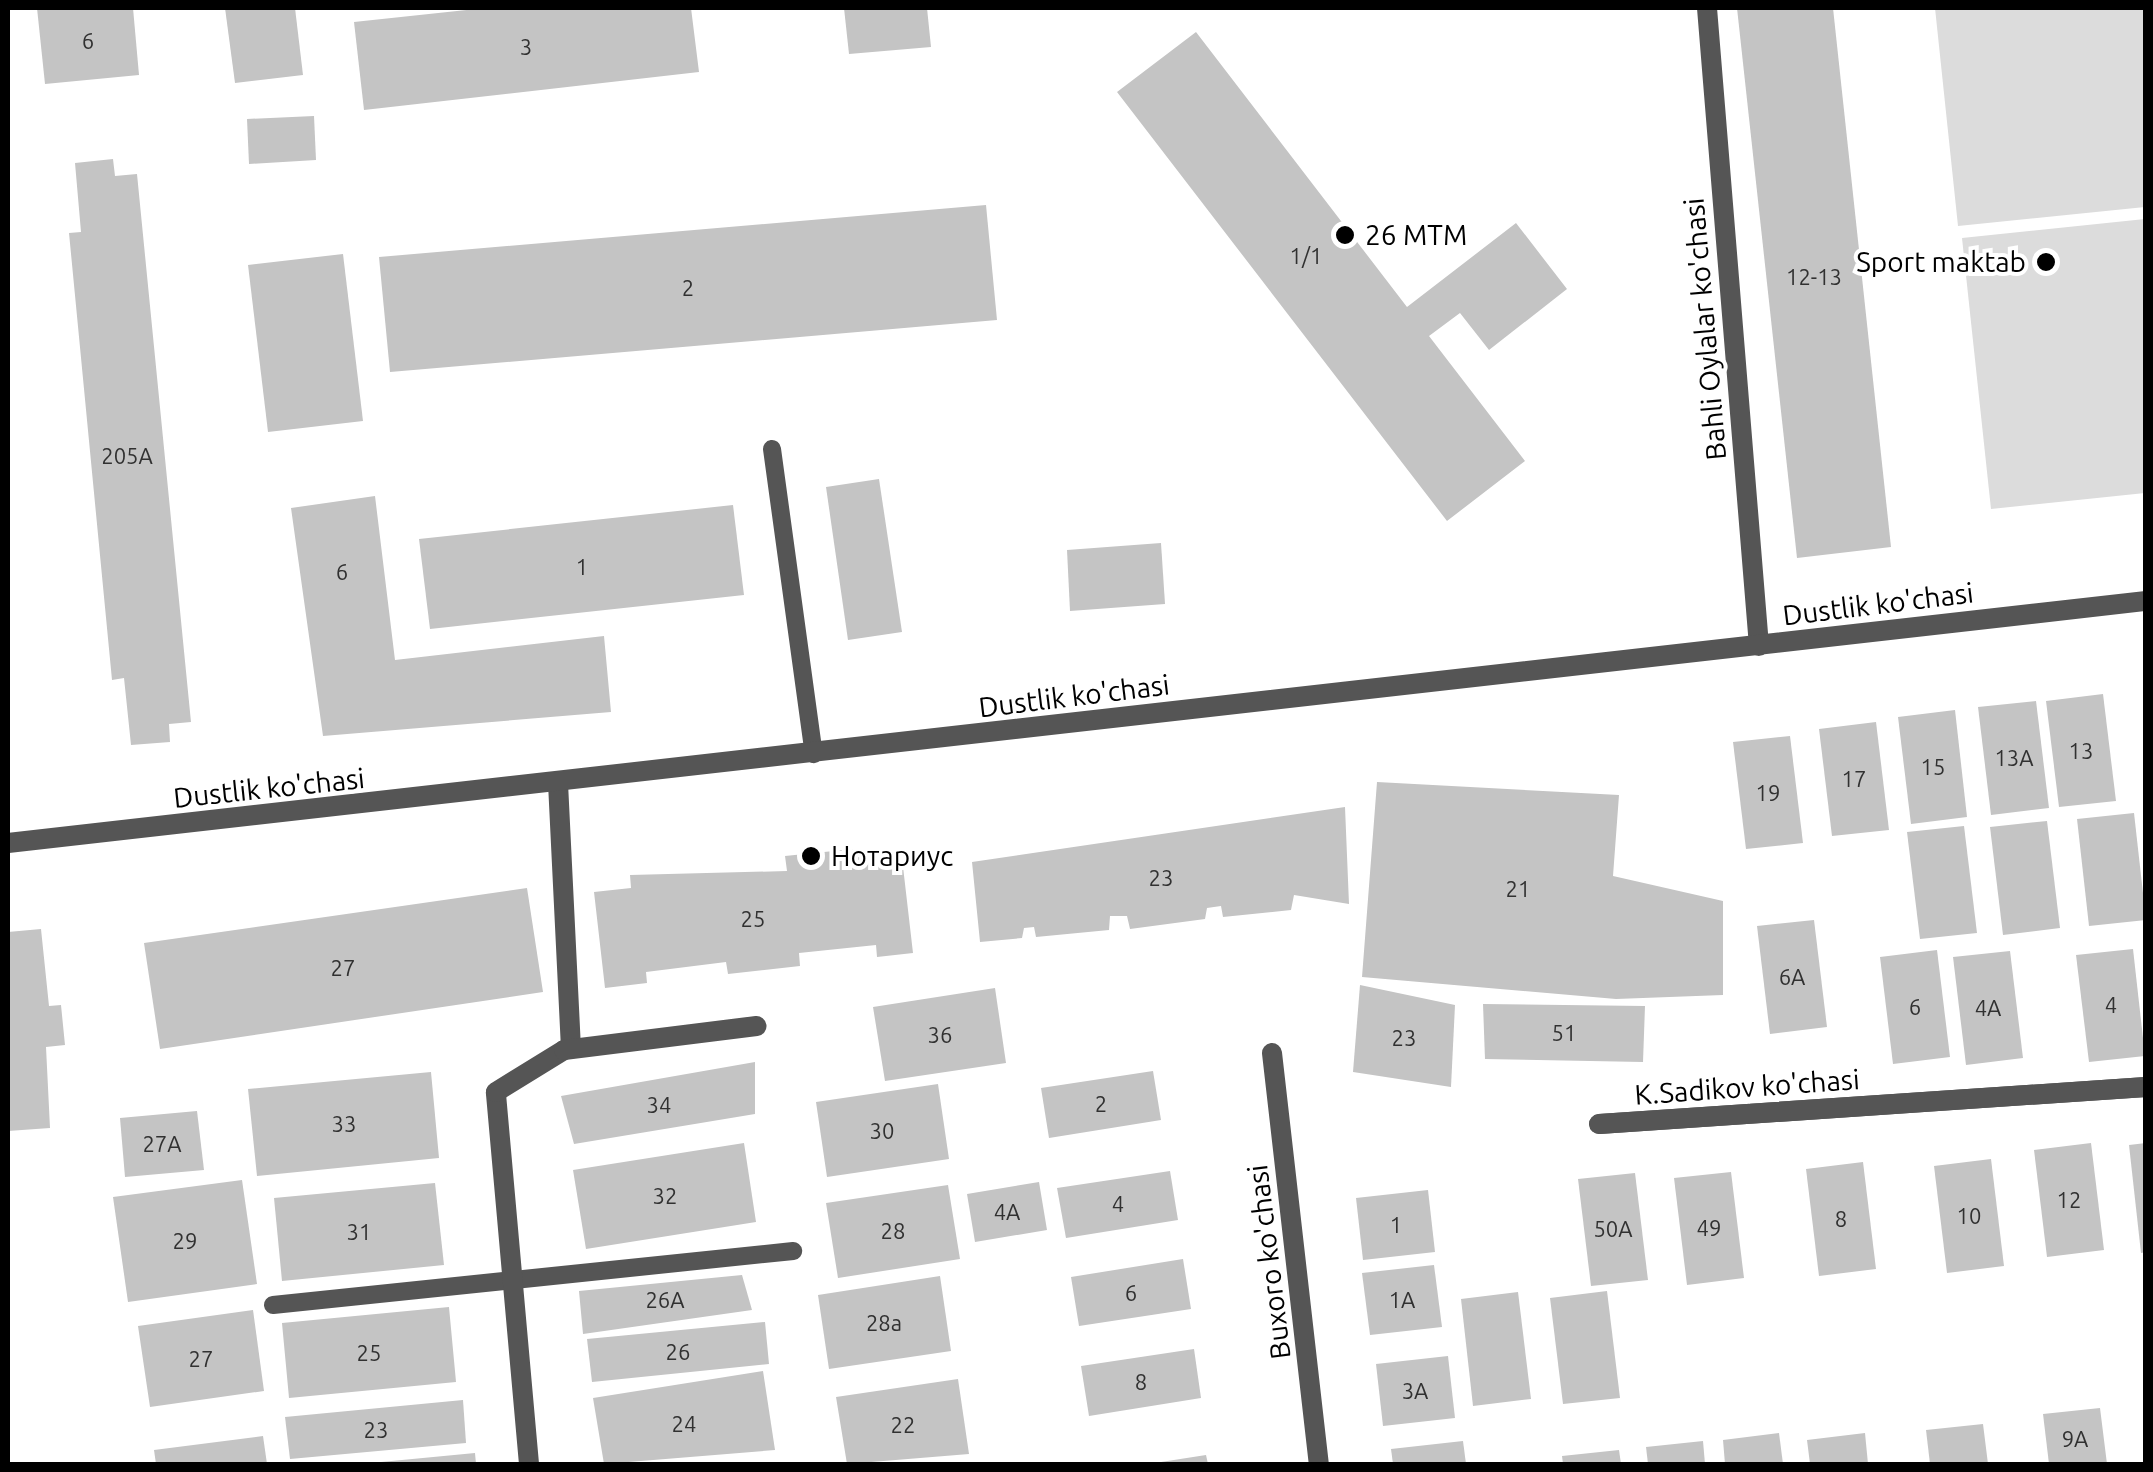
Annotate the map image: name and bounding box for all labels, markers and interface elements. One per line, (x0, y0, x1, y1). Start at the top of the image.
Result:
house number: 6 (82, 28, 94, 54)
house number: 3 (520, 34, 532, 60)
street label: Bahli Oylalar ko'chasi (1677, 197, 1733, 461)
place label: 26 MTM (1365, 218, 1467, 252)
marker: 26 MTM (1334, 224, 1356, 246)
house number: 1/1 (1290, 243, 1322, 269)
place label: Sport maktab (1856, 245, 2026, 279)
marker: Sport maktab (2035, 251, 2057, 273)
house number: 12-13 (1786, 264, 1842, 290)
house number: 2 (682, 275, 694, 301)
house number: 205A (101, 443, 153, 469)
house number: 1 (576, 554, 588, 580)
house number: 6 (336, 559, 348, 585)
street label: Dustlik ko'chasi (1781, 576, 1975, 632)
street label: Dustlik ko'chasi (977, 668, 1171, 724)
house number: 13 (2069, 738, 2093, 764)
house number: 13A (1994, 745, 2034, 771)
house number: 15 (1921, 754, 1945, 780)
street label: Dustlik ko'chasi (172, 761, 366, 815)
house number: 17 (1842, 766, 1866, 792)
house number: 19 (1756, 780, 1780, 806)
place label: Нотариус (831, 839, 953, 873)
marker: Нотариус (800, 845, 822, 867)
house number: 23 (1149, 865, 1173, 891)
house number: 21 (1506, 876, 1530, 902)
house number: 25 (741, 906, 765, 932)
house number: 27 (331, 955, 355, 981)
house number: 6A (1779, 964, 1805, 990)
house number: 4 (2105, 992, 2117, 1018)
house number: 6 (1909, 994, 1921, 1020)
house number: 4A (1975, 995, 2001, 1021)
house number: 51 (1552, 1020, 1576, 1046)
house number: 36 (928, 1022, 952, 1048)
house number: 23 (1392, 1025, 1416, 1051)
street label: K.Sadikov ko'chasi (1633, 1062, 1861, 1112)
house number: 2 (1095, 1091, 1107, 1117)
house number: 34 (647, 1092, 671, 1118)
house number: 33 (332, 1111, 356, 1137)
house number: 30 (870, 1118, 894, 1144)
house number: 27А (142, 1131, 182, 1157)
street label: Buxoro ko'chasi (1240, 1163, 1298, 1361)
house number: 32 (653, 1183, 677, 1209)
house number: 12 (2057, 1187, 2081, 1213)
house number: 4 (1112, 1191, 1124, 1217)
house number: 4А (994, 1199, 1020, 1225)
house number: 10 (1957, 1203, 1981, 1229)
house number: 8 (1835, 1206, 1847, 1232)
house number: 1 (1390, 1212, 1402, 1238)
house number: 49 (1697, 1215, 1721, 1241)
house number: 50A (1593, 1216, 1633, 1242)
house number: 28 (881, 1218, 905, 1244)
house number: 31 (347, 1219, 371, 1245)
house number: 29 (173, 1228, 197, 1254)
house number: 6 (1125, 1280, 1137, 1306)
house number: 26А (645, 1287, 685, 1313)
house number: 1A (1389, 1287, 1415, 1313)
house number: 28а (866, 1310, 902, 1336)
house number: 26 (666, 1339, 690, 1365)
house number: 25 (357, 1340, 381, 1366)
house number: 27 (189, 1346, 213, 1372)
house number: 8 (1135, 1369, 1147, 1395)
house number: 3A (1402, 1378, 1428, 1404)
house number: 24 (672, 1411, 696, 1437)
house number: 22 (891, 1412, 915, 1438)
house number: 23 (364, 1417, 388, 1443)
house number: 9A (2062, 1426, 2088, 1452)

